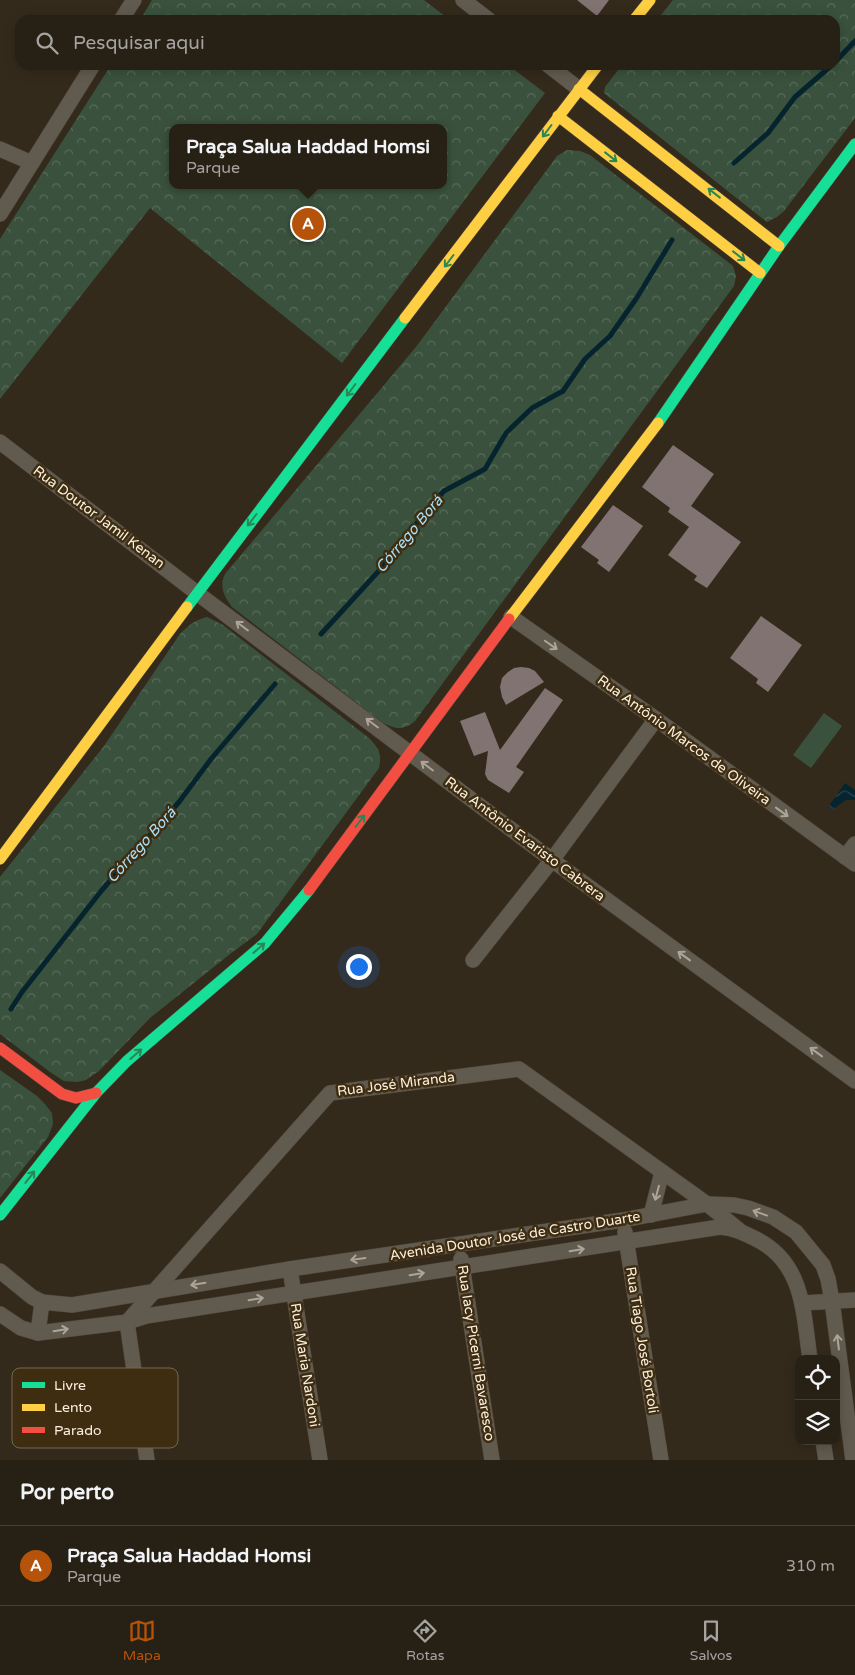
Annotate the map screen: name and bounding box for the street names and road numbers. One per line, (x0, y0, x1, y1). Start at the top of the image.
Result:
street label: Rua Doutor Jamil Kenan (30, 462, 168, 572)
street label: Rua Antônio Marcos de Oliveira (594, 671, 774, 809)
street label: Rua Antônio Evaristo Cabrera (442, 773, 608, 905)
street label: Rua José Miranda (336, 1068, 456, 1100)
street label: Avenida Doutor José de Castro Duarte (388, 1208, 642, 1264)
street label: Rua Iacy Picerni Bavaresco (454, 1264, 498, 1442)
street label: Rua Tiago José Bortoli (622, 1265, 662, 1415)
street label: Rua Maria Nardoni (287, 1302, 323, 1428)

